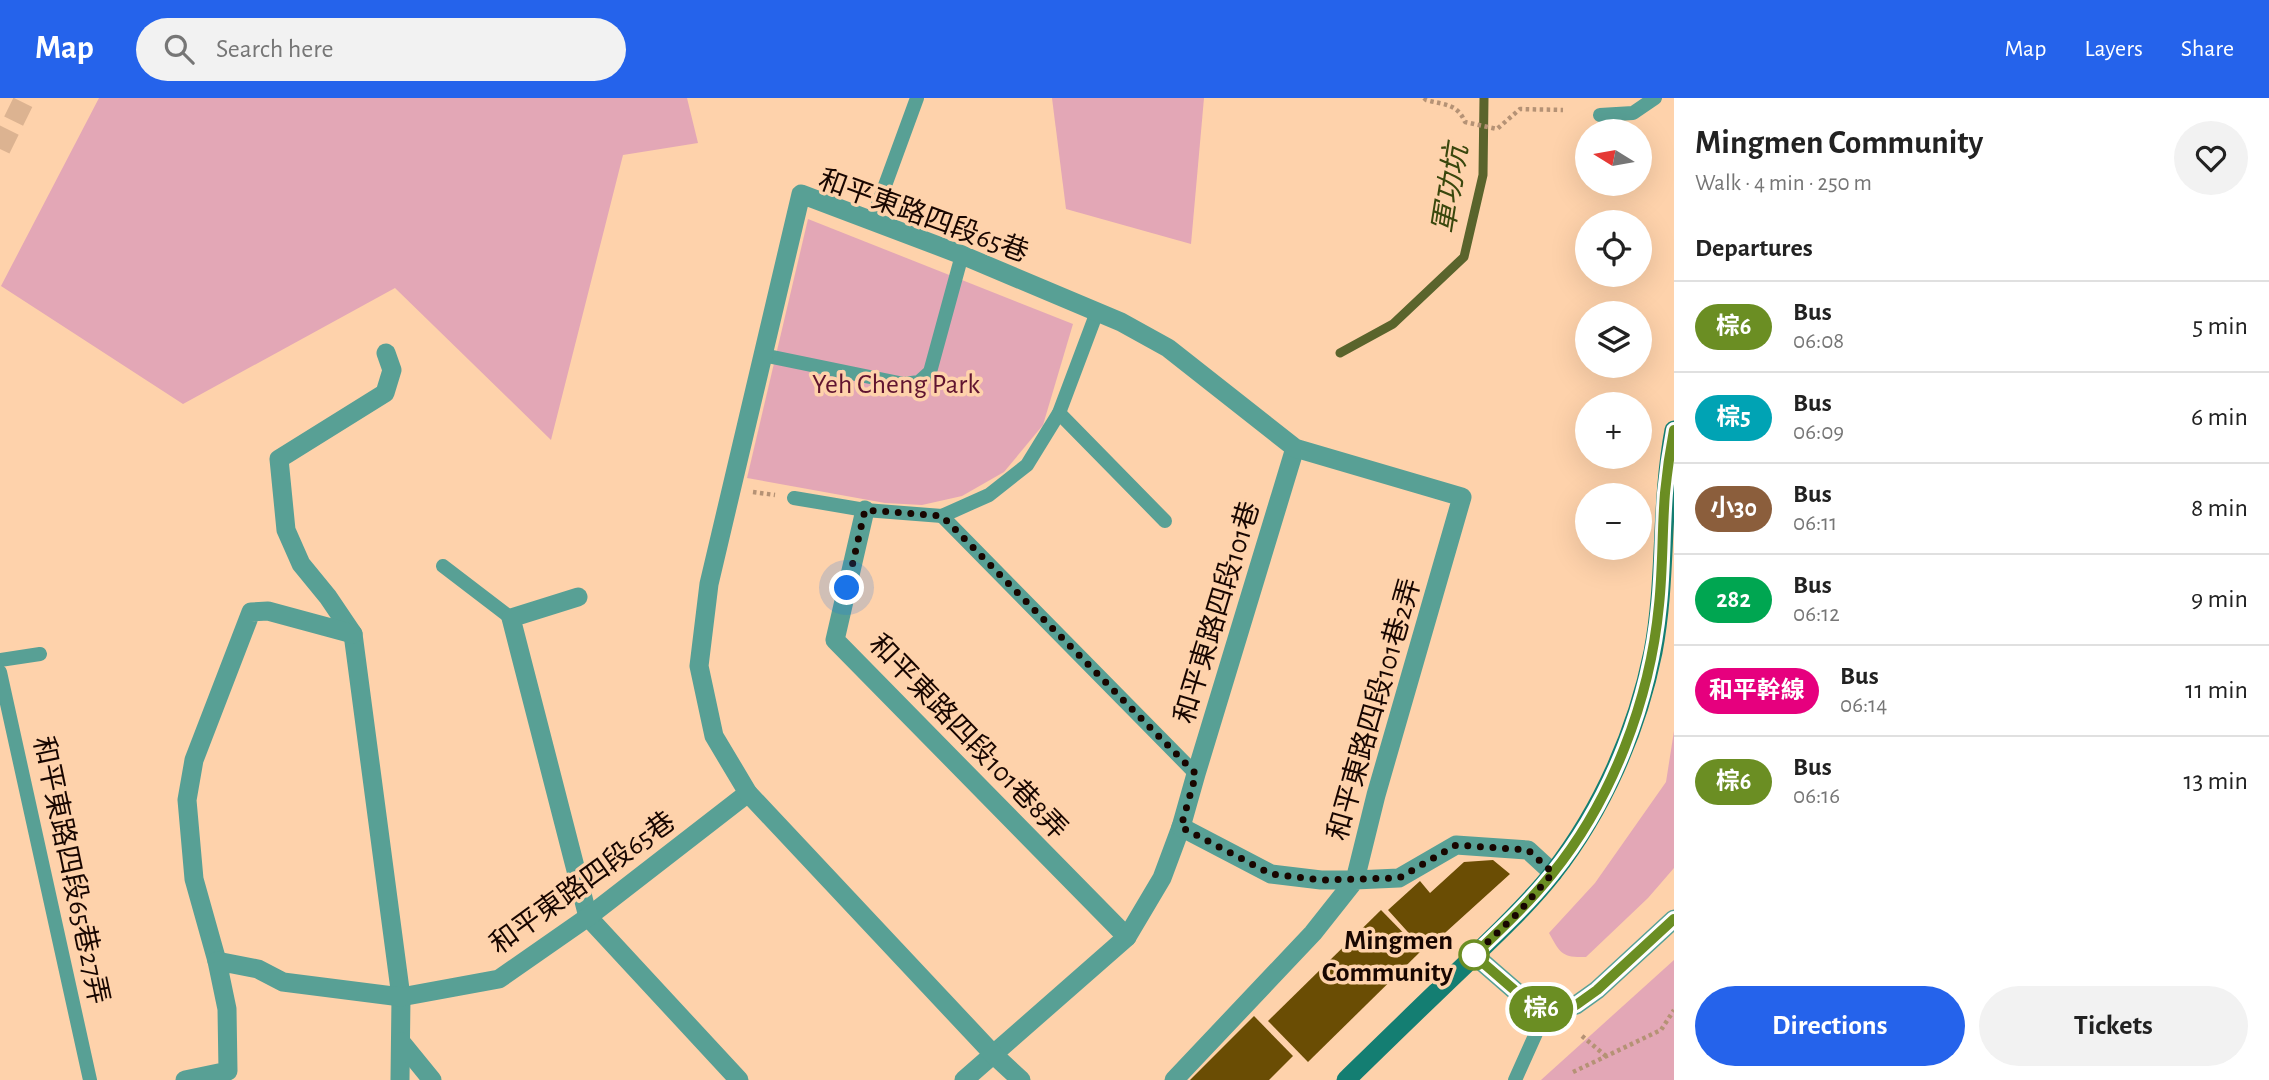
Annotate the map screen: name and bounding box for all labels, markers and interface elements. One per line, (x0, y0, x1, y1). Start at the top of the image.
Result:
search box (136, 18, 626, 81)
icon: search (160, 30, 198, 68)
text: Map (35, 32, 94, 65)
text: Search here (216, 36, 334, 62)
text: Map (2004, 37, 2046, 61)
text: Layers (2084, 37, 2143, 61)
text: Share (2181, 37, 2234, 61)
north arrow (1575, 119, 1652, 196)
map controls (1575, 119, 1652, 560)
button: heart (2174, 121, 2248, 195)
text: Mingmen Community (1695, 127, 1983, 160)
water label: 軍功坑 (1427, 138, 1473, 236)
street label: 和平東路四段65巷 (815, 164, 1033, 268)
text: Walk · 4 min · 250 m (1695, 172, 1872, 195)
button: locate (1575, 210, 1652, 287)
text: Departures (1695, 235, 1813, 261)
text: Bus (1793, 299, 1832, 325)
button: layers (1575, 301, 1652, 378)
text: 5 min (2192, 313, 2248, 339)
text: 棕6 (1716, 315, 1751, 339)
text: 06:08 (1793, 330, 1844, 353)
park label: Yeh Cheng Park (812, 371, 980, 399)
text: Bus (1793, 390, 1832, 416)
button: + (1575, 392, 1652, 469)
text: 6 min (2191, 404, 2248, 430)
text: 棕5 (1716, 406, 1751, 430)
text: 06:09 (1793, 421, 1844, 444)
text: Bus (1793, 481, 1832, 507)
button: − (1575, 483, 1652, 560)
text: 8 min (2191, 495, 2248, 521)
text: 小30 (1710, 497, 1757, 521)
street label: 和平東路四段101巷 (1169, 498, 1265, 727)
text: 06:11 (1793, 512, 1837, 535)
your location (829, 570, 864, 605)
text: Bus (1793, 572, 1832, 598)
street label: 和平東路四段101巷2弄 (1322, 575, 1426, 844)
text: 9 min (2191, 586, 2248, 612)
text: 282 (1716, 588, 1751, 612)
text: 06:12 (1793, 603, 1840, 626)
street label: 和平東路四段101巷8弄 (863, 629, 1073, 845)
text: Bus (1840, 663, 1879, 689)
text: 11 min (2185, 677, 2248, 703)
text: 和平幹線 (1709, 679, 1805, 703)
text: 06:14 (1840, 694, 1887, 717)
street label: 和平東路四段65巷27弄 (28, 733, 114, 1007)
text: Bus (1793, 754, 1832, 780)
text: 13 min (2184, 768, 2248, 794)
text: 棕6 (1716, 770, 1751, 794)
text: 06:16 (1793, 785, 1840, 808)
street label: 和平東路四段65巷 (484, 806, 681, 960)
place label: Mingmen Community (1322, 927, 1453, 987)
marker: Mingmen Community (1459, 940, 1489, 970)
line badge: 棕6 (1510, 986, 1572, 1032)
button: Directions (1695, 986, 1965, 1066)
button: Tickets (1979, 986, 2248, 1066)
text: 棕6 (1523, 997, 1559, 1021)

